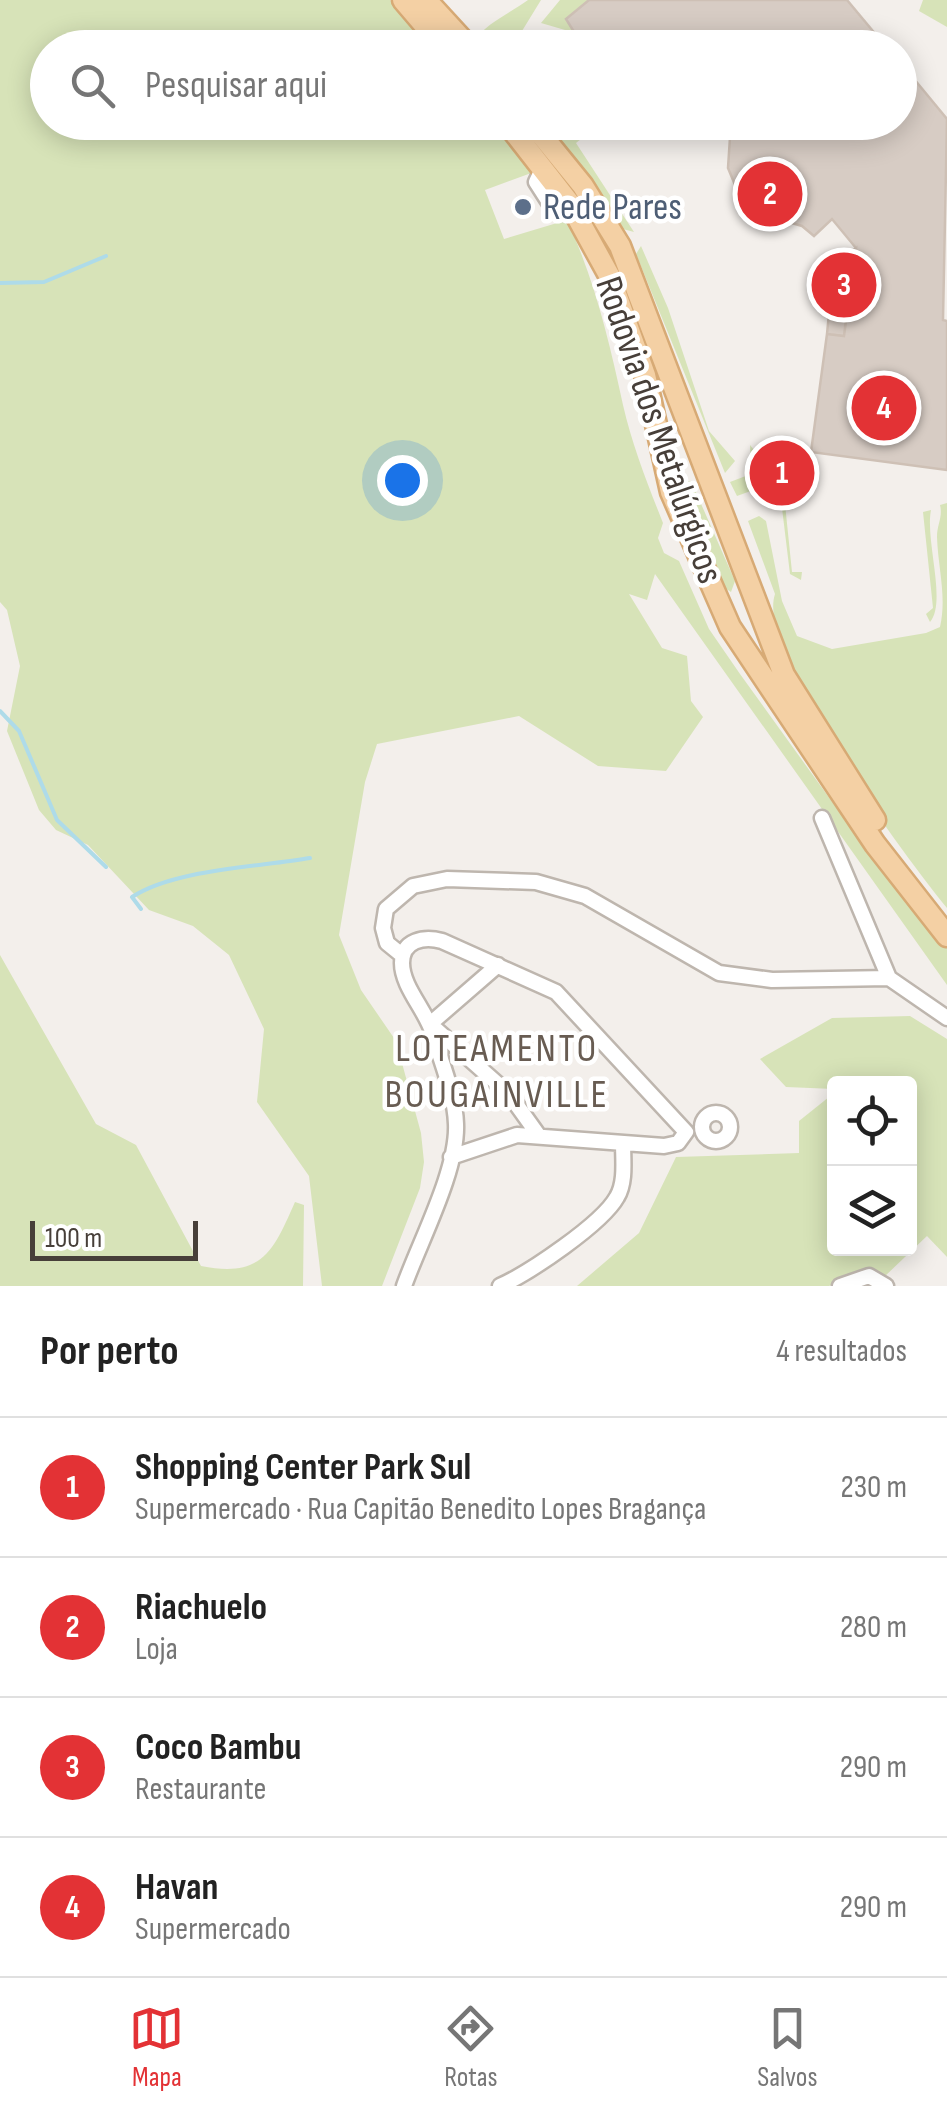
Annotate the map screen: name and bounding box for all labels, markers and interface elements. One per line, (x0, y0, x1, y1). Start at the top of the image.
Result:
search box (30, 30, 917, 140)
icon: search (65, 58, 120, 113)
text: Pesquisar aqui (145, 63, 327, 108)
pin: 2 (738, 156, 802, 232)
place label: Rede Pares (543, 185, 682, 230)
marker: Rede Pares (512, 196, 534, 218)
pin: 3 (812, 248, 876, 322)
street label: Rodovia dos Metalúrgicos (585, 271, 733, 589)
pin: 4 (852, 370, 916, 446)
pin: 1 (750, 436, 814, 510)
your location (377, 455, 428, 506)
district label: LOTEAMENTO BOUGAINVILLE (384, 1025, 610, 1119)
map controls (827, 1076, 917, 1256)
button: locate (827, 1076, 917, 1166)
button: layers (827, 1166, 917, 1256)
scale bar (30, 1216, 198, 1260)
text: 100 m (45, 1222, 102, 1255)
text: Por perto (40, 1326, 179, 1377)
text: 4 resultados (776, 1332, 907, 1371)
text: Shopping Center Park Sul (135, 1445, 471, 1490)
text: 1 (66, 1468, 79, 1507)
text: 230 m (840, 1468, 907, 1507)
text: Supermercado · Rua Capitão Benedito Lopes Bragança (135, 1490, 706, 1529)
text: Riachuelo (135, 1585, 267, 1630)
text: 2 (65, 1608, 80, 1647)
text: 280 m (840, 1608, 907, 1647)
text: Loja (135, 1630, 178, 1669)
text: Coco Bambu (135, 1725, 301, 1770)
text: 3 (65, 1748, 80, 1787)
text: 290 m (840, 1748, 907, 1787)
text: Restaurante (135, 1770, 266, 1809)
text: Havan (135, 1865, 218, 1910)
text: 4 (65, 1888, 80, 1927)
text: 290 m (840, 1888, 907, 1927)
text: Supermercado (135, 1910, 291, 1949)
tab: Mapa (129, 2001, 184, 2094)
tab: Rotas (443, 2001, 498, 2094)
tab: Salvos (757, 2001, 818, 2094)

